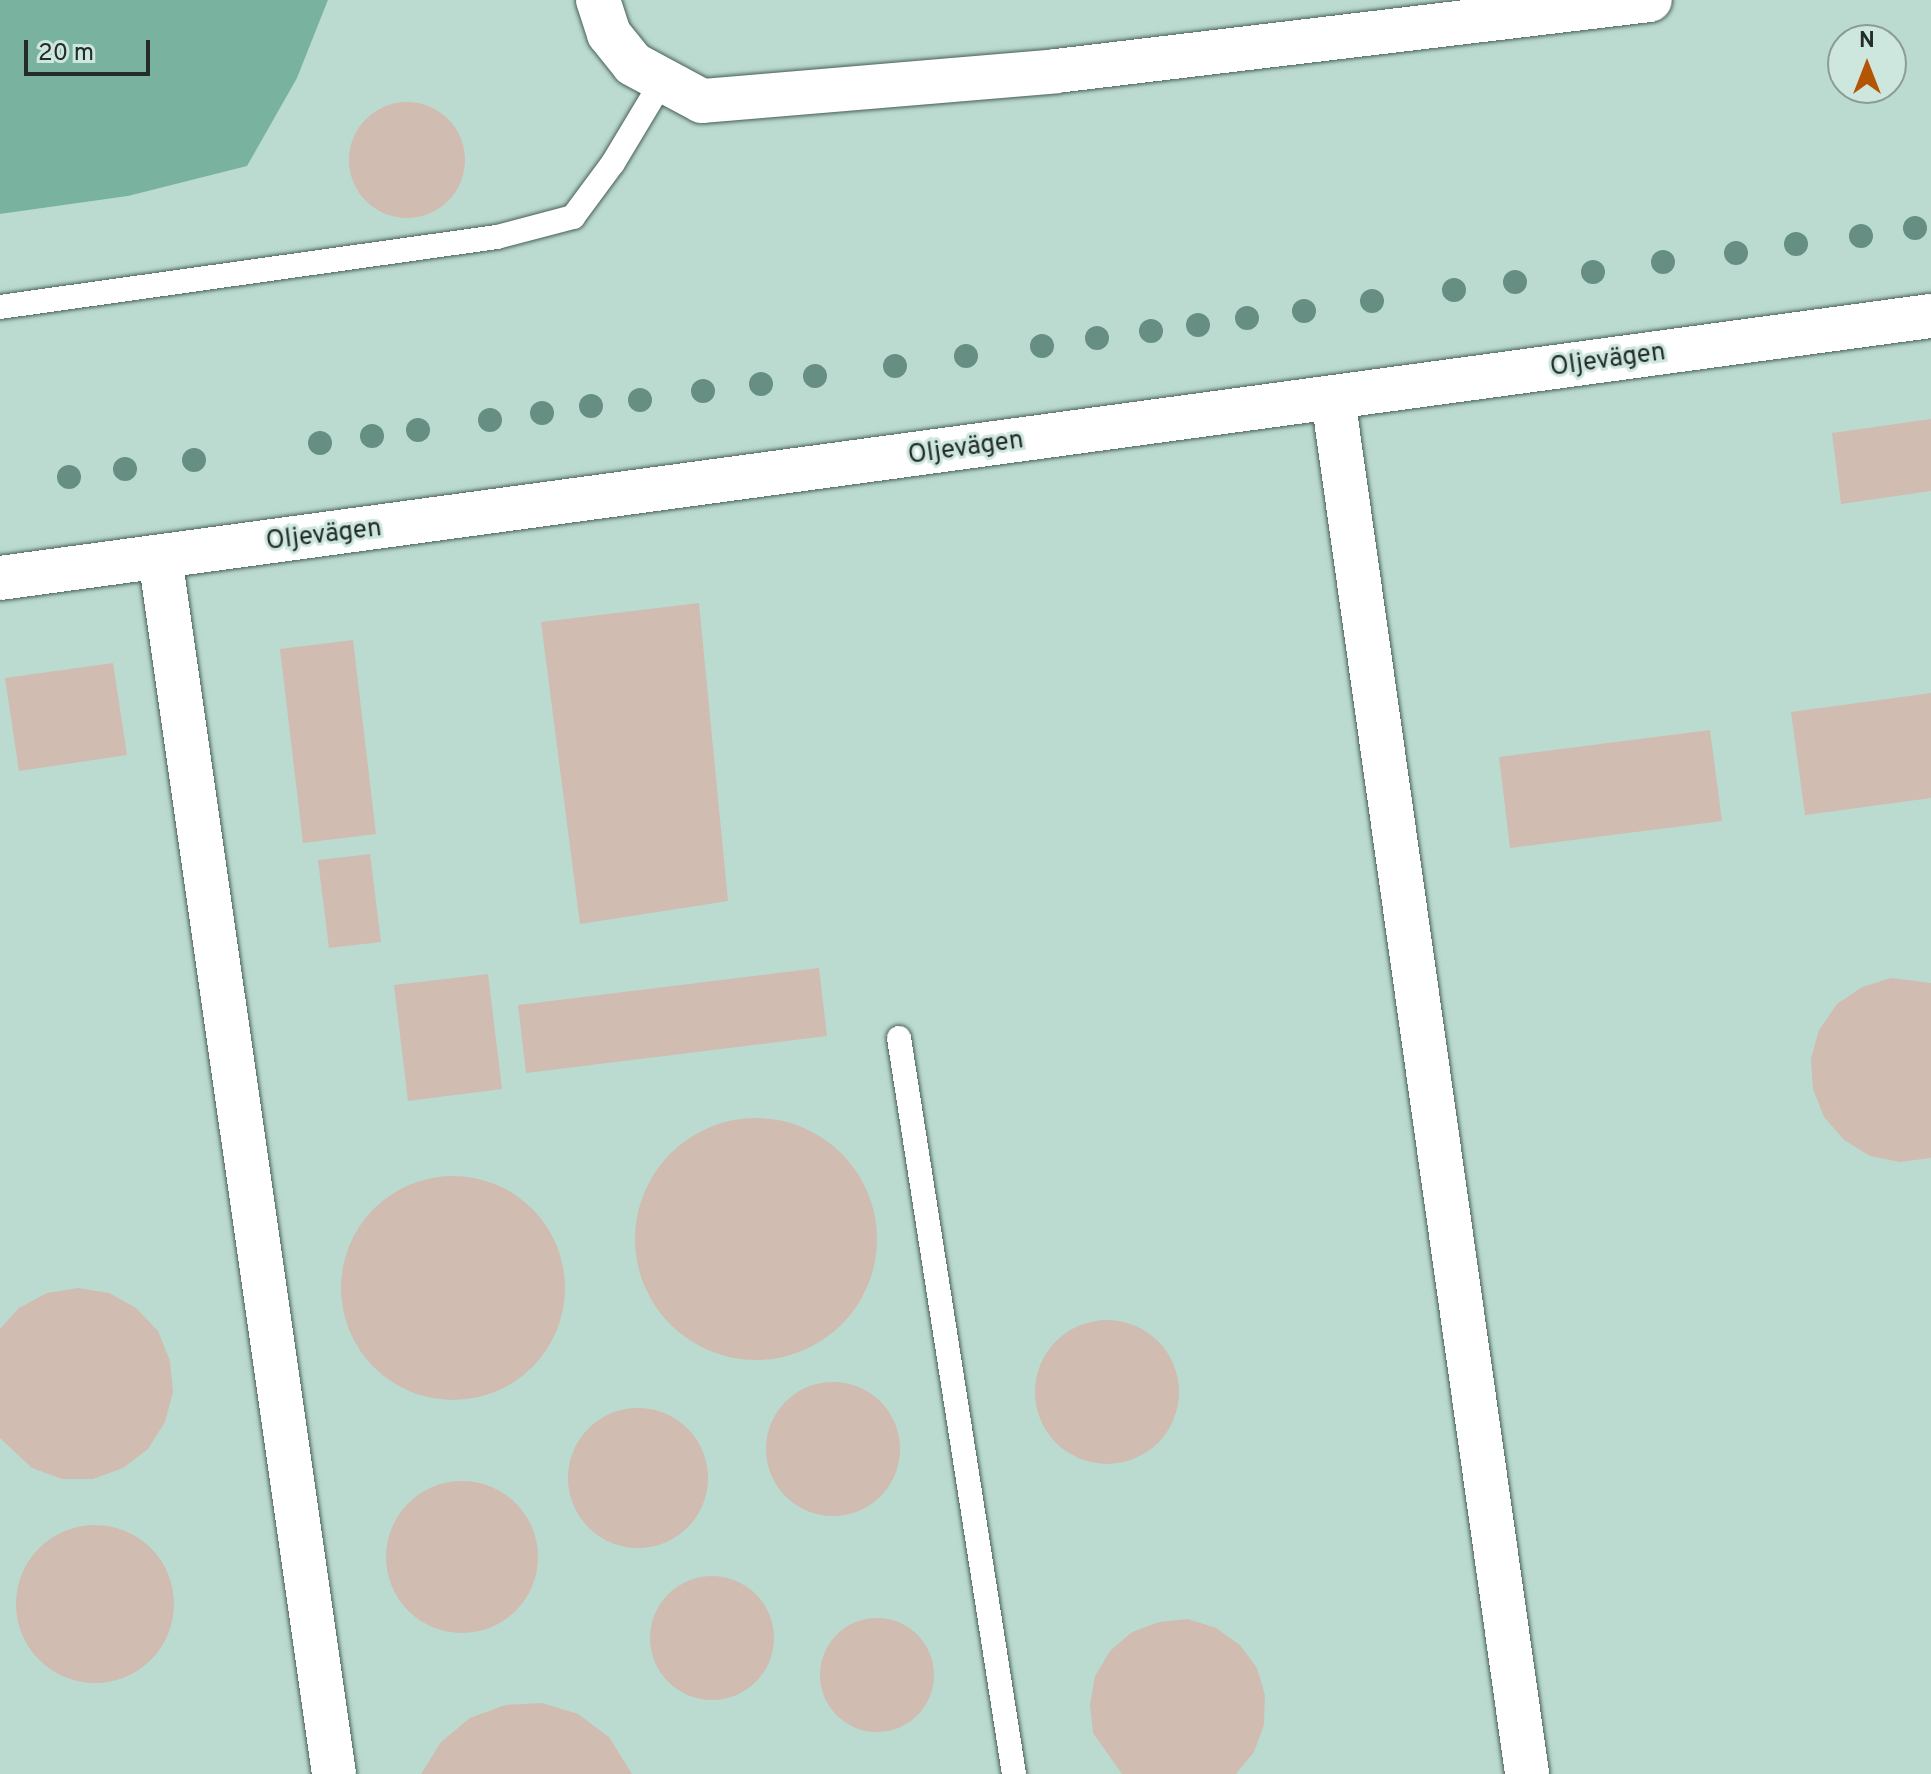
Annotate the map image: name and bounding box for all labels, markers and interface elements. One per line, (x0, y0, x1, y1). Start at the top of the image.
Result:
scale bar (28, 24, 154, 74)
north arrow (1827, 24, 1907, 104)
text: N (1859, 28, 1875, 55)
text: 20 m (38, 39, 94, 69)
street label: Oljevägen (1548, 337, 1668, 385)
street label: Oljevägen (906, 425, 1026, 473)
street label: Oljevägen (264, 513, 384, 559)

